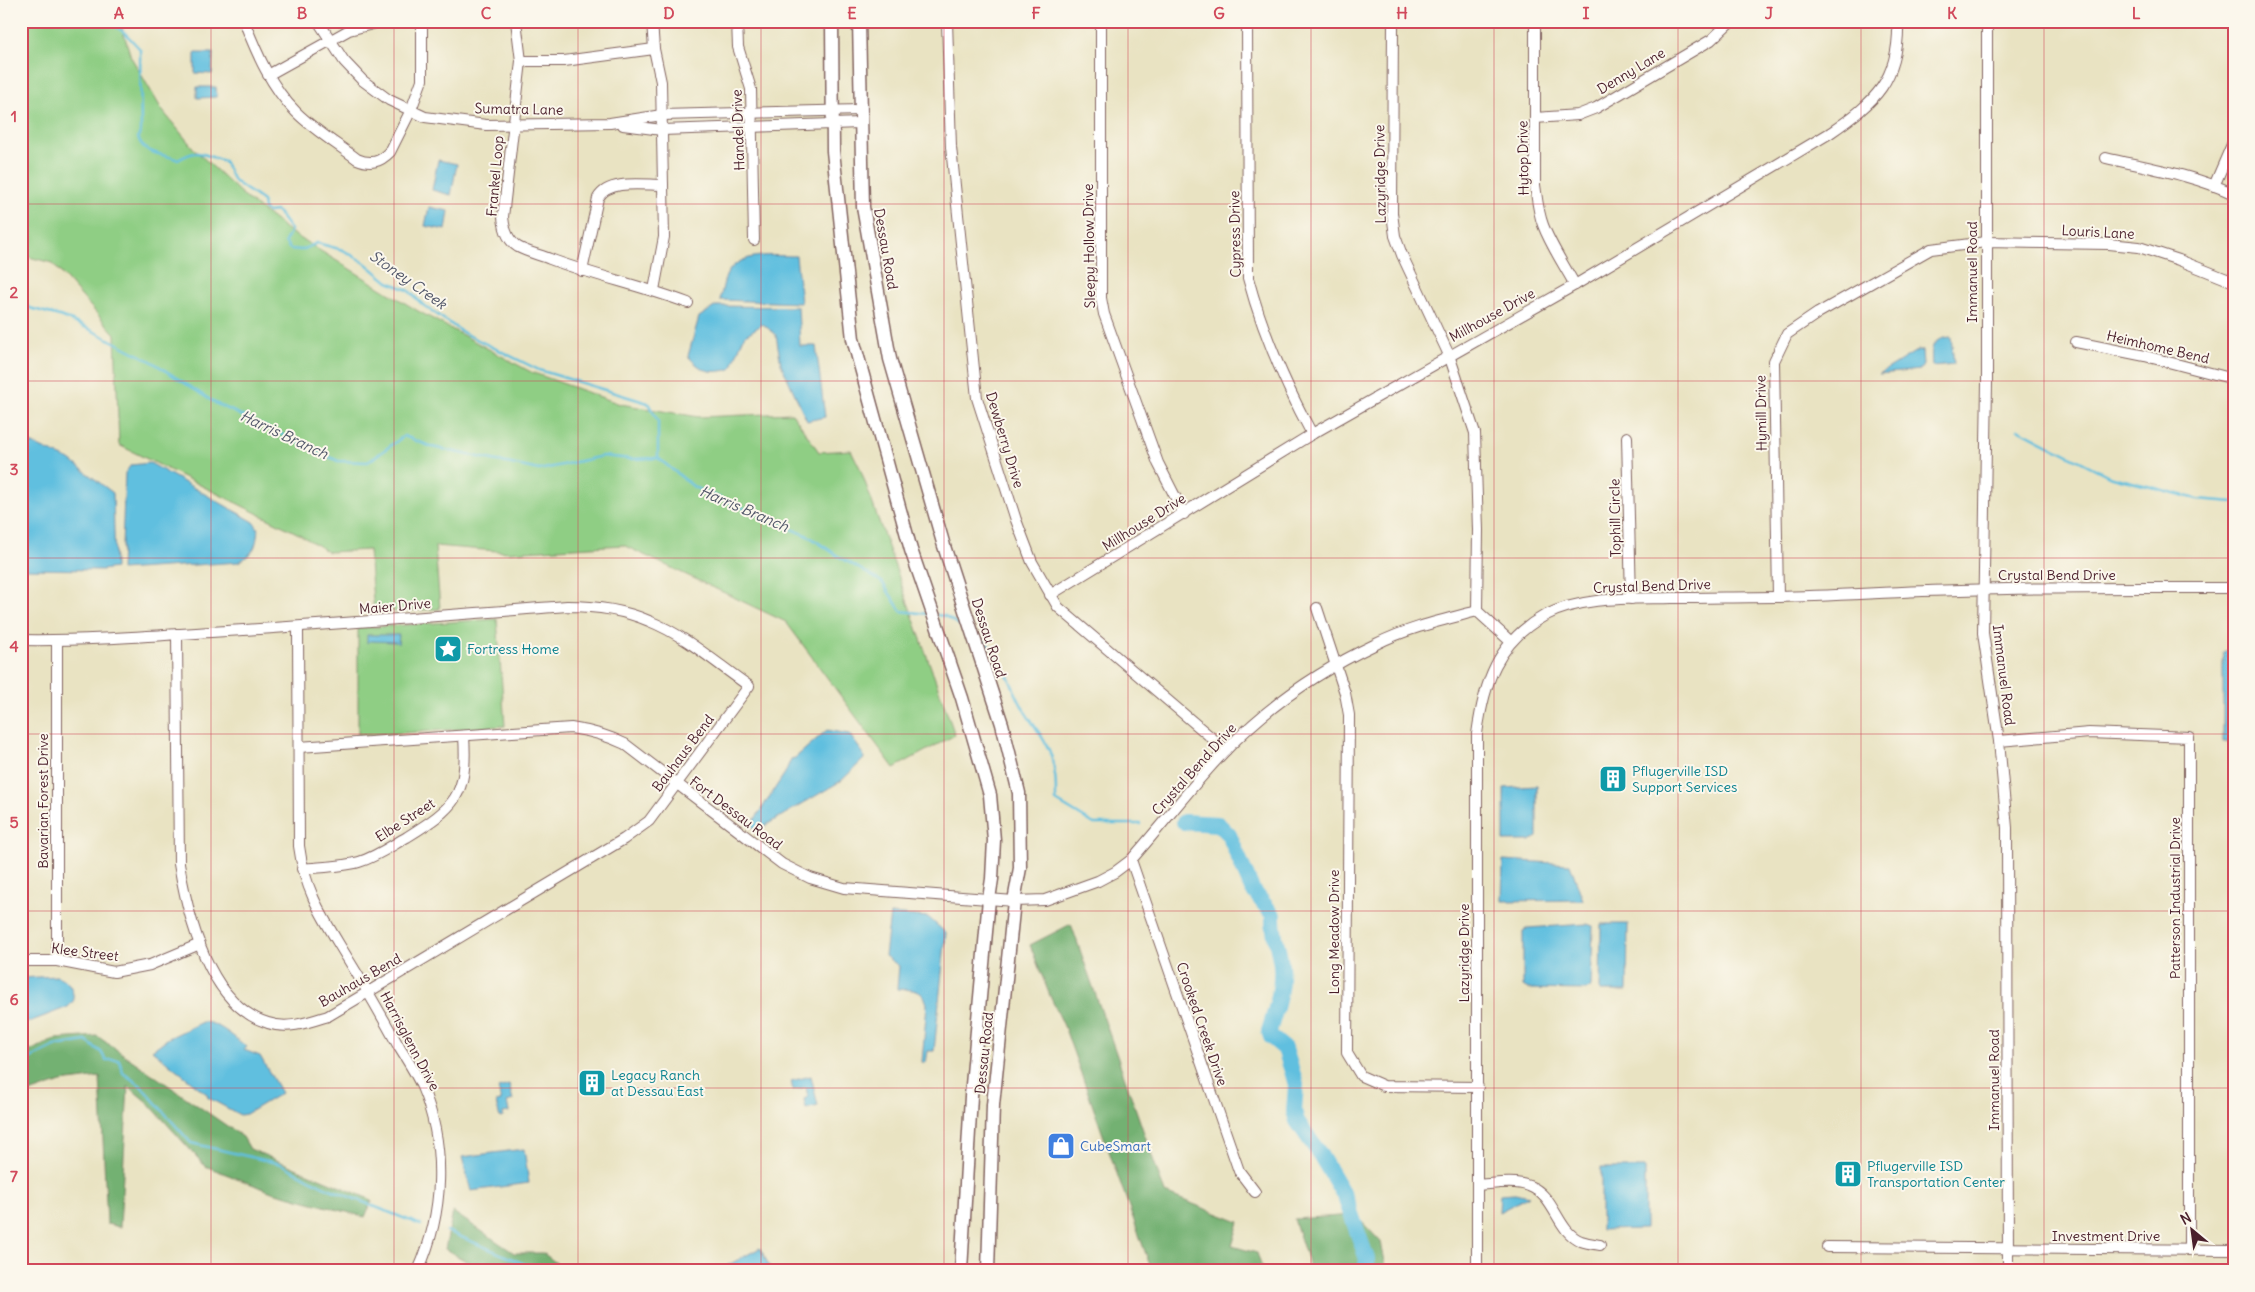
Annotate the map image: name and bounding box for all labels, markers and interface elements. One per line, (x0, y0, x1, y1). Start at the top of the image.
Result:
text: A (114, 3, 124, 23)
text: B (297, 3, 308, 23)
text: C (481, 3, 492, 23)
text: D (663, 3, 675, 23)
text: E (847, 3, 857, 23)
text: F (1031, 3, 1041, 23)
text: G (1213, 3, 1225, 23)
text: H (1396, 3, 1408, 23)
text: I (1583, 3, 1590, 23)
text: J (1765, 3, 1774, 23)
text: K (1947, 3, 1957, 23)
text: L (2132, 3, 2141, 23)
street label: Denny Lane (1594, 44, 1668, 98)
street label: Handel Drive (728, 89, 748, 171)
street label: Sumatra Lane (474, 99, 564, 119)
text: 1 (11, 106, 17, 126)
street label: Hytop Drive (1513, 120, 1533, 196)
street label: Lazyridge Drive (1370, 124, 1390, 224)
street label: Frankel Loop (482, 135, 508, 217)
street label: Sleepy Hollow Drive (1079, 183, 1099, 309)
street label: Cypress Drive (1225, 190, 1245, 278)
street label: Dessau Road (870, 207, 902, 291)
street label: Immanuel Road (1963, 221, 1981, 323)
street label: Louris Lane (2061, 221, 2135, 243)
water label: Stoney Creek (366, 246, 452, 314)
text: 2 (10, 282, 19, 302)
street label: Millhouse Drive (1446, 284, 1538, 346)
street label: Heimhome Bend (2105, 326, 2211, 368)
street label: Hymill Drive (1751, 375, 1771, 451)
street label: Dewberry Drive (982, 390, 1028, 490)
water label: Harris Branch (237, 406, 331, 463)
text: 3 (9, 459, 19, 479)
street label: Tophill Circle (1605, 478, 1625, 558)
water label: Harris Branch (697, 481, 792, 536)
street label: Millhouse Drive (1099, 489, 1189, 555)
street label: Crystal Bend Drive (1998, 566, 2116, 584)
street label: Crystal Bend Drive (1593, 575, 1711, 597)
street label: Maier Drive (358, 594, 432, 618)
street label: Dessau Road (968, 596, 1010, 680)
street label: Immanuel Road (1989, 624, 2019, 726)
place icon: Fortress Home (433, 634, 463, 664)
text: 4 (9, 636, 19, 656)
place label: Fortress Home (467, 640, 559, 658)
street label: Bauhaus Bend (648, 711, 718, 795)
street label: Crystal Bend Drive (1148, 719, 1240, 819)
street label: Bavarian Forest Drive (34, 733, 52, 869)
place label: Pflugerville ISD Support Services (1632, 762, 1737, 796)
building icon: Pflugerville ISD Support Services (1598, 764, 1628, 794)
street label: Fort Dessau Road (686, 772, 786, 854)
street label: Elbe Street (372, 794, 438, 846)
text: 5 (9, 812, 19, 832)
street label: Patterson Industrial Drive (2166, 817, 2184, 979)
street label: Long Meadow Drive (1325, 870, 1343, 994)
street label: Lazyridge Drive (1455, 903, 1473, 1003)
street label: Klee Street (50, 939, 120, 965)
street label: Bauhaus Bend (316, 949, 404, 1011)
street label: Crooked Creek Drive (1172, 960, 1232, 1088)
street label: Harrisglenn Drive (376, 988, 444, 1094)
text: 6 (9, 989, 19, 1009)
street label: Dessau Road (971, 1011, 997, 1095)
street label: Immanuel Road (1985, 1029, 2003, 1131)
place label: Legacy Ranch at Dessau East (611, 1066, 704, 1100)
building icon: Legacy Ranch at Dessau East (577, 1068, 607, 1098)
shop icon: CubeSmart (1046, 1131, 1076, 1161)
place label: CubeSmart (1080, 1137, 1151, 1155)
place label: Pflugerville ISD Transportation Center (1867, 1157, 2005, 1191)
building icon: Pflugerville ISD Transportation Center (1833, 1159, 1863, 1189)
text: 7 (10, 1166, 18, 1186)
north arrow (2168, 1204, 2218, 1254)
text: N (2177, 1208, 2194, 1229)
street label: Investment Drive (2052, 1227, 2160, 1245)

